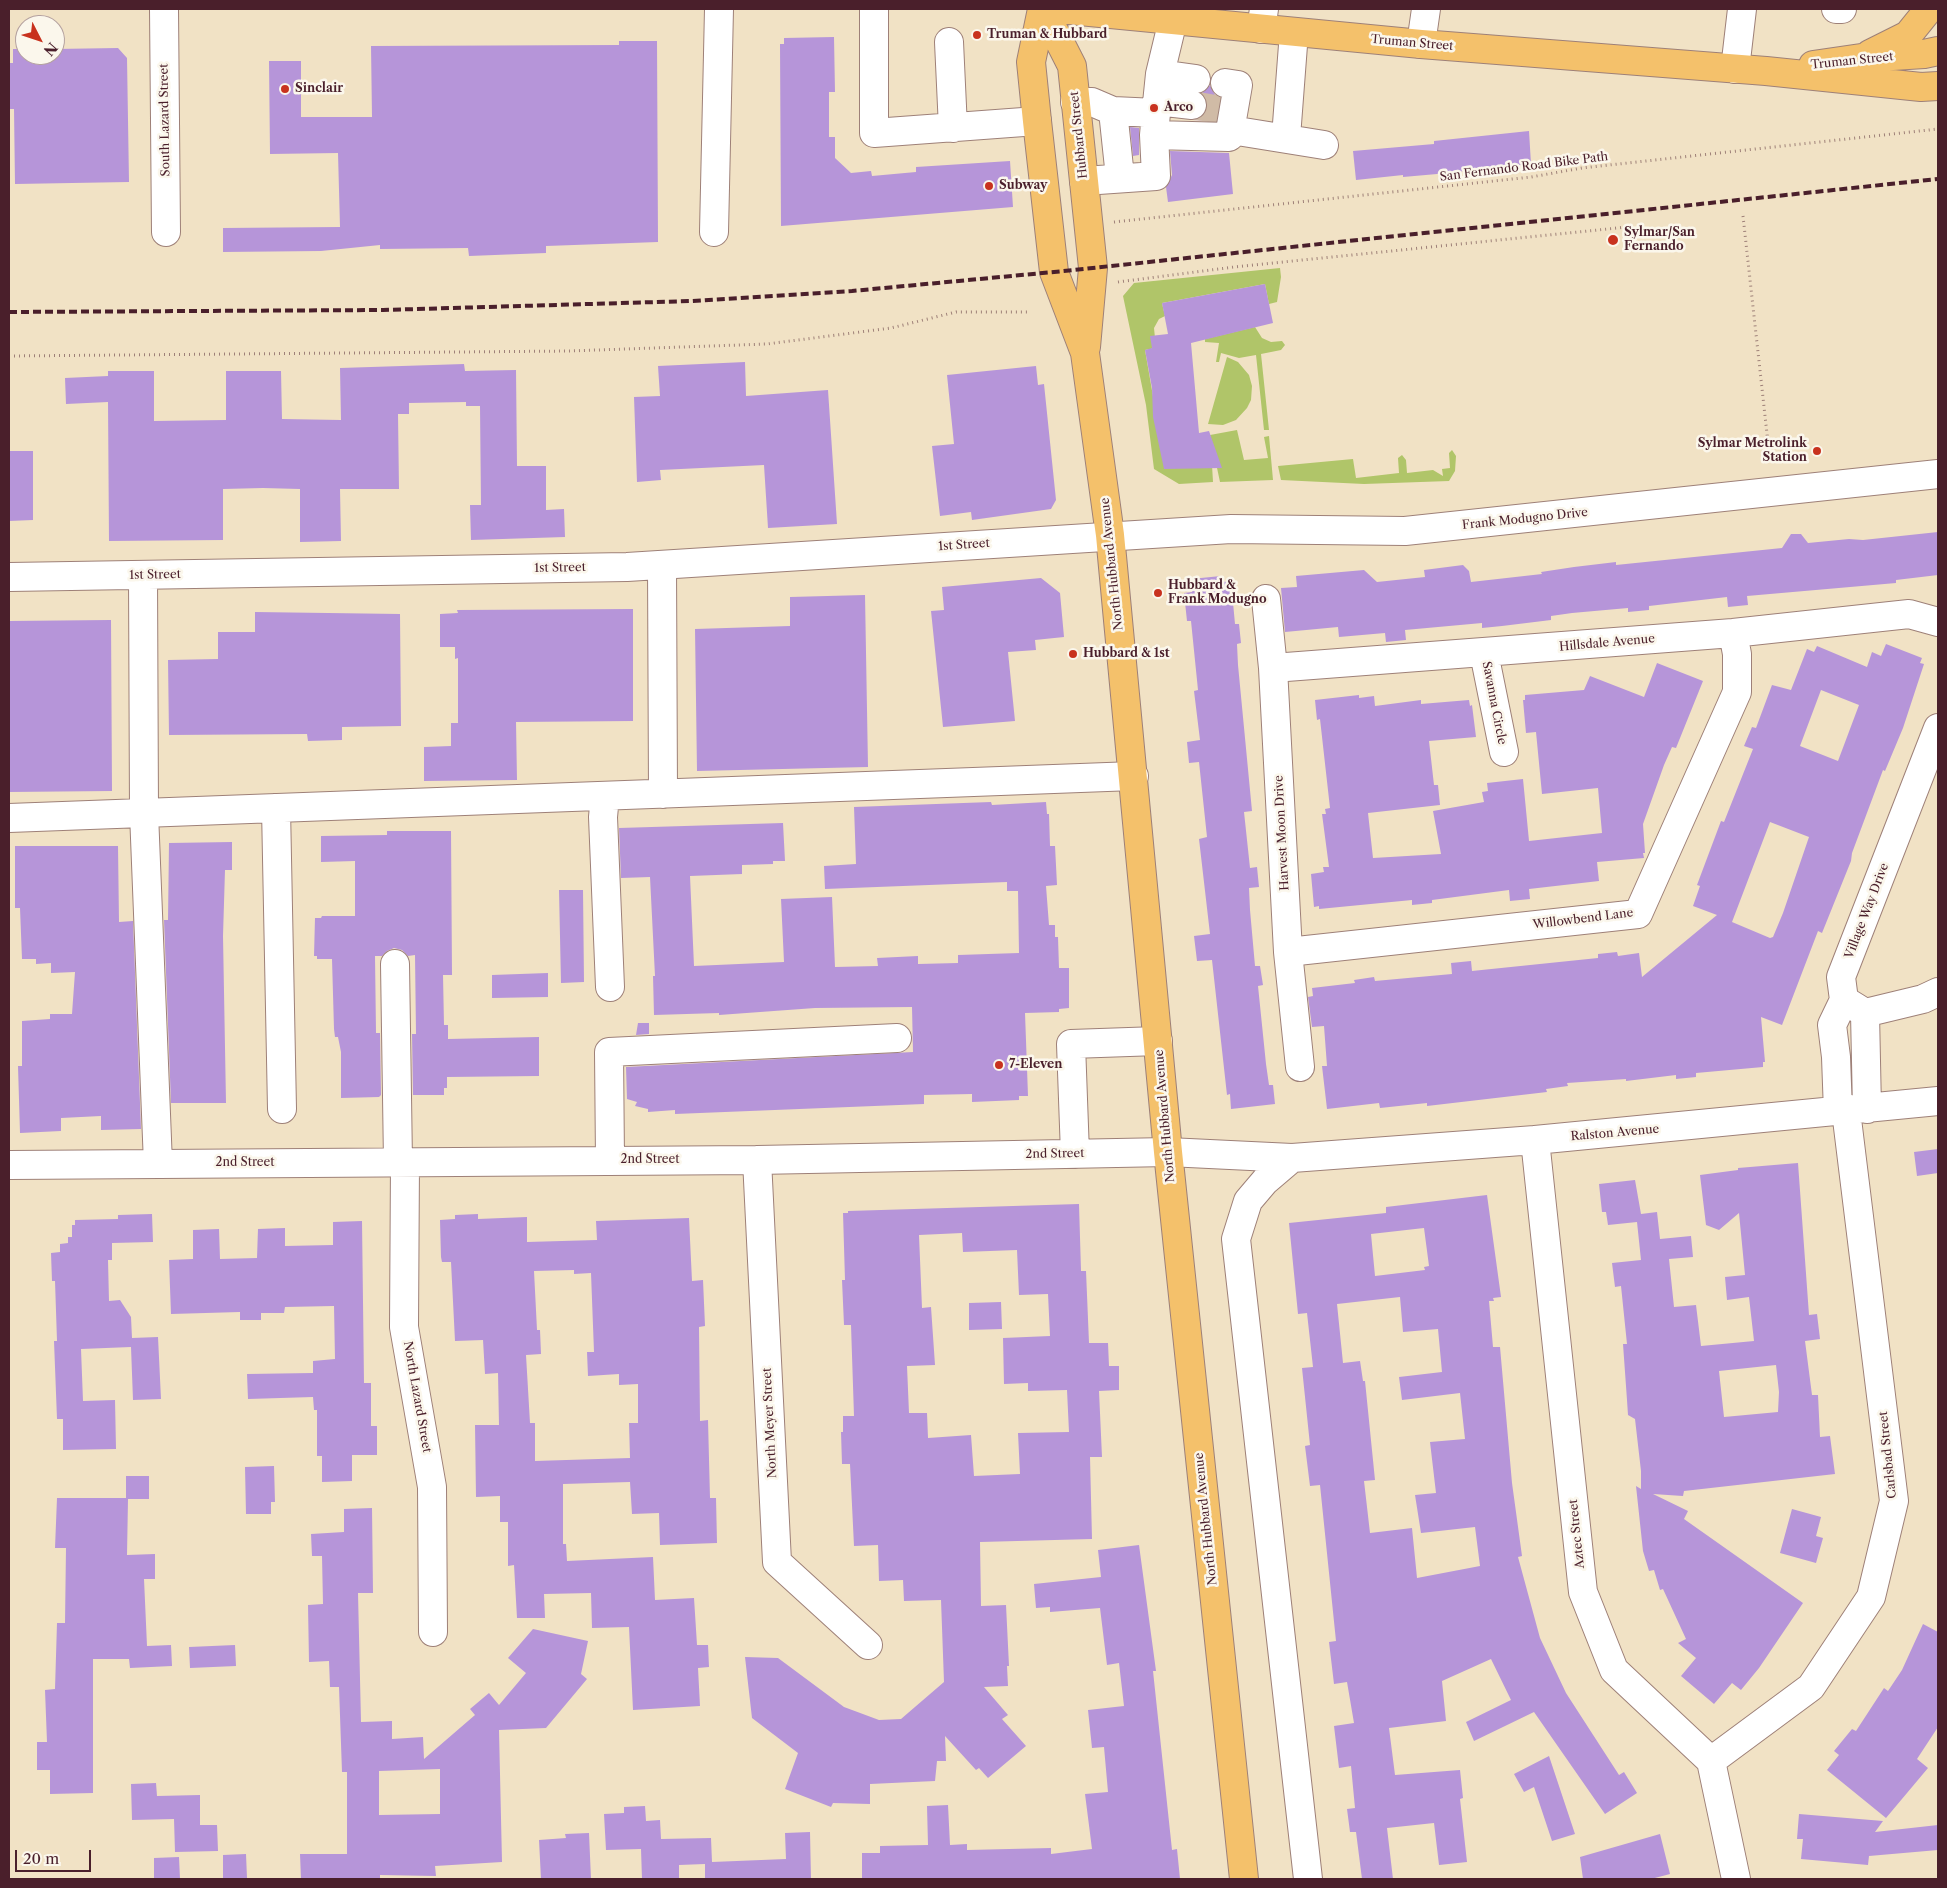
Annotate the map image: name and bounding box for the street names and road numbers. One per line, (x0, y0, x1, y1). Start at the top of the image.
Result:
street label: Truman Street (1370, 32, 1454, 54)
street label: Truman Street (1810, 50, 1894, 72)
street label: South Lazard Street (157, 63, 173, 177)
street label: Hubbard Street (1067, 91, 1091, 179)
street label: San Fernando Road Bike Path (1439, 150, 1609, 184)
street label: North Hubbard Avenue (1098, 497, 1126, 631)
street label: Frank Modugno Drive (1461, 505, 1589, 533)
street label: 1st Street (938, 536, 990, 554)
street label: 1st Street (534, 560, 586, 576)
street label: 1st Street (129, 567, 181, 583)
street label: Hillsdale Avenue (1559, 632, 1655, 654)
street label: Savanna Circle (1479, 660, 1509, 746)
street label: Harvest Moon Drive (1272, 775, 1292, 891)
street label: Village Way Drive (1842, 861, 1892, 961)
street label: Willowbend Lane (1532, 906, 1634, 932)
street label: North Hubbard Avenue (1152, 1049, 1178, 1183)
street label: Ralston Avenue (1570, 1122, 1660, 1144)
street label: 2nd Street (1025, 1146, 1085, 1162)
street label: 2nd Street (621, 1153, 679, 1167)
street label: 2nd Street (216, 1156, 274, 1170)
street label: North Lazard Street (400, 1340, 434, 1454)
street label: North Meyer Street (760, 1367, 780, 1479)
street label: Carlsbad Street (1876, 1411, 1900, 1499)
street label: North Hubbard Avenue (1192, 1452, 1220, 1586)
street label: Aztec Street (1566, 1499, 1588, 1569)

